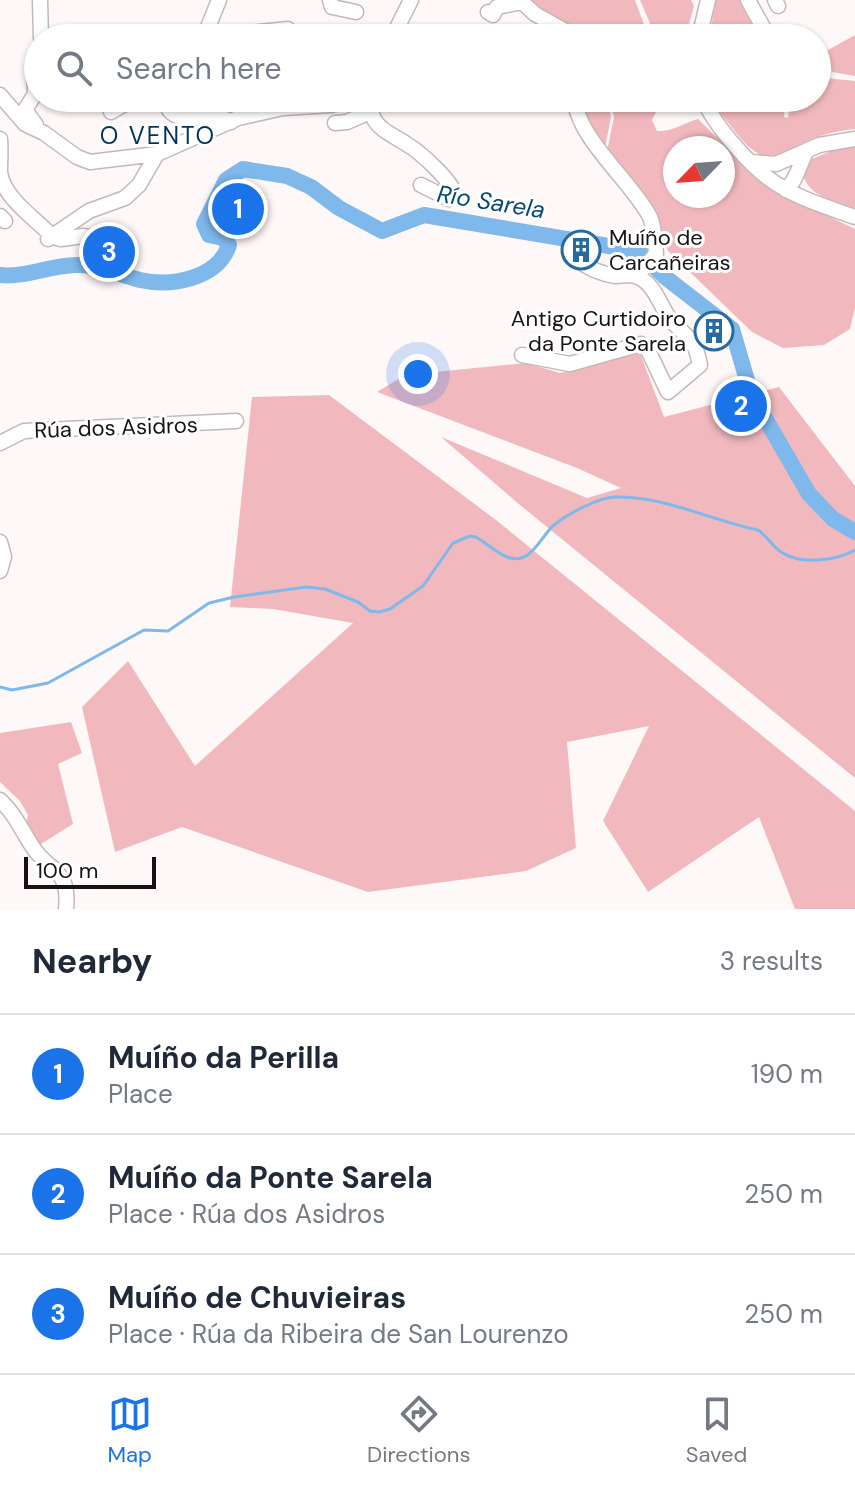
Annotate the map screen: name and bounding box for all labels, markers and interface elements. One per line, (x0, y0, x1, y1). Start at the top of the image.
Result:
search box (24, 24, 831, 112)
icon: search (52, 46, 96, 90)
text: Search here (116, 49, 282, 88)
district label: O VENTO (100, 120, 216, 151)
north arrow (663, 136, 735, 208)
water label: Río Sarela (435, 178, 547, 225)
pin: 1 (212, 179, 264, 239)
pin: 3 (83, 222, 135, 282)
place label: Muíño de Carcañeiras (609, 223, 731, 277)
building icon: Muíño de Carcañeiras (560, 229, 602, 271)
place label: Antigo Curtidoiro da Ponte Sarela (511, 304, 686, 358)
building icon: Antigo Curtidoiro da Ponte Sarela (693, 310, 735, 352)
your location (398, 354, 438, 394)
pin: 2 (715, 376, 767, 436)
street label: Rúa dos Asidros (34, 410, 198, 445)
scale bar (24, 853, 156, 889)
text: 100 m (36, 856, 98, 885)
text: Nearby (32, 939, 152, 984)
text: 3 results (720, 944, 823, 978)
text: Muíño da Perilla (108, 1038, 339, 1077)
text: 1 (53, 1057, 63, 1091)
text: 190 m (751, 1057, 823, 1091)
text: Place (108, 1077, 173, 1111)
text: Muíño da Ponte Sarela (108, 1158, 433, 1197)
text: 2 (50, 1177, 66, 1211)
text: 250 m (744, 1177, 823, 1211)
text: Place · Rúa dos Asidros (108, 1197, 385, 1231)
text: Muíño de Chuvieiras (108, 1278, 406, 1317)
text: 3 (50, 1297, 66, 1331)
text: 250 m (744, 1297, 823, 1331)
text: Place · Rúa da Ribeira de San Lourenzo (108, 1317, 569, 1351)
tab: Map (108, 1392, 152, 1469)
tab: Directions (367, 1392, 471, 1469)
tab: Saved (686, 1392, 747, 1469)

